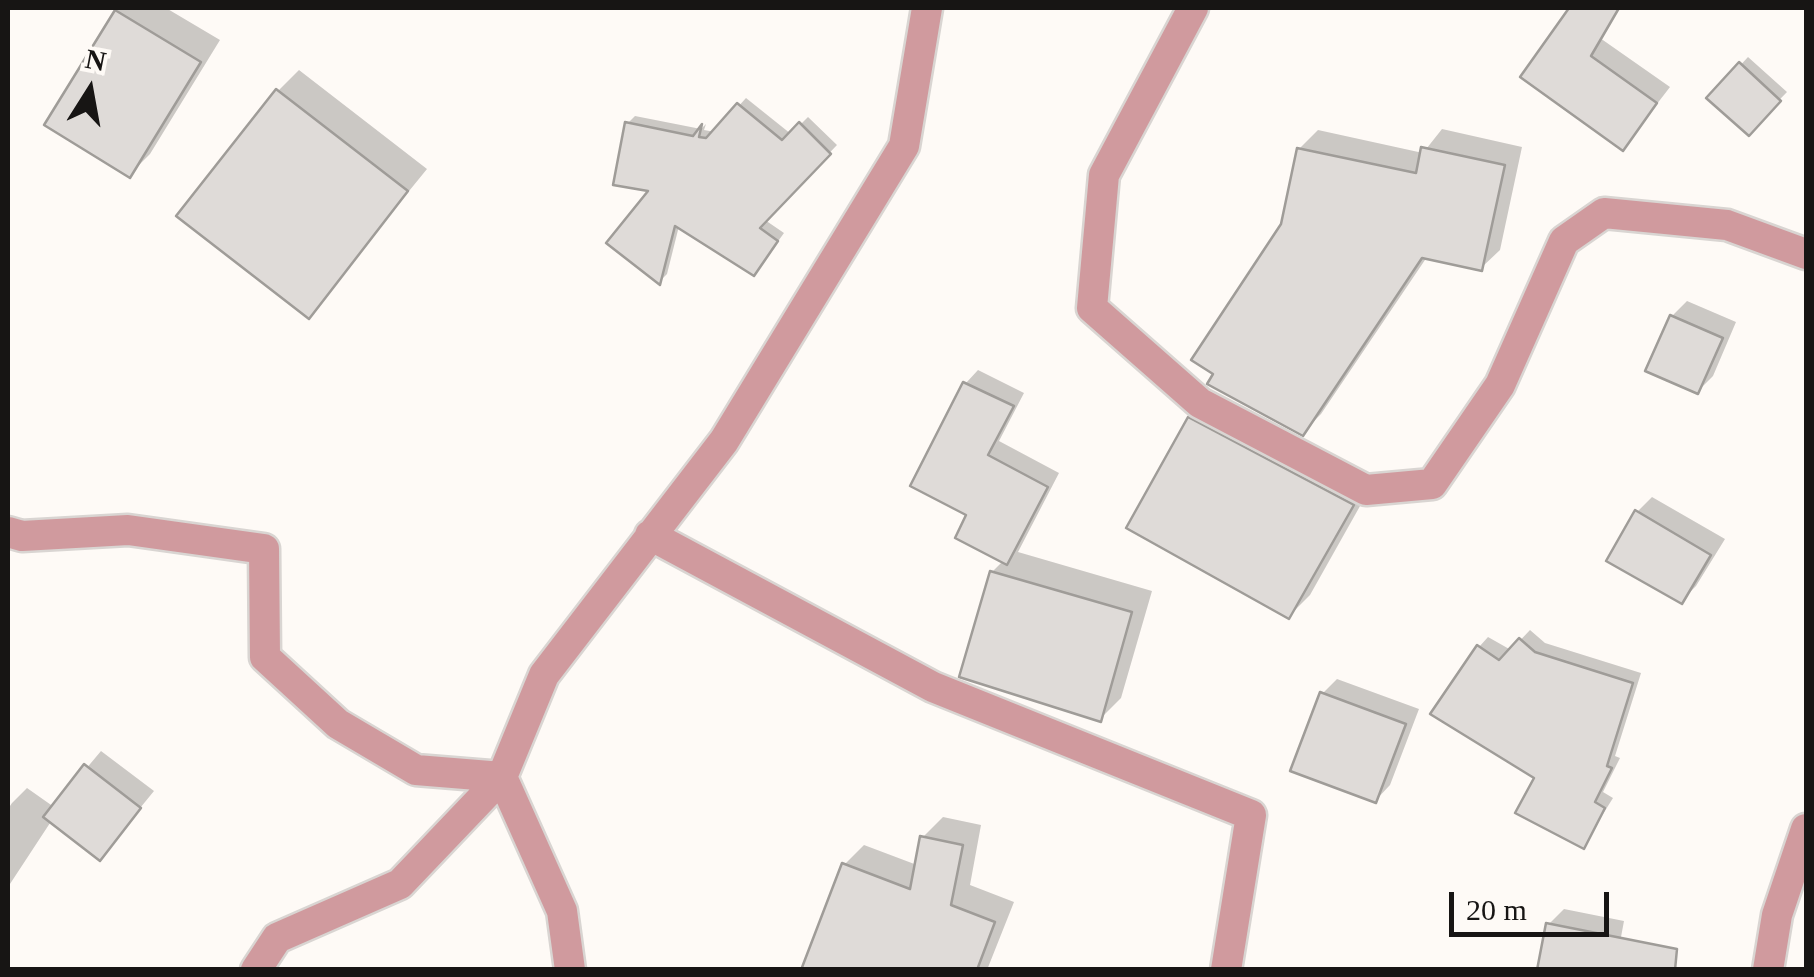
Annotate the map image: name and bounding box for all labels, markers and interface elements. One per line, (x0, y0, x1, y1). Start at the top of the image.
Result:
north arrow (40, 40, 140, 140)
text: N (83, 43, 109, 77)
scale bar (1454, 872, 1614, 934)
text: 20 m (1466, 893, 1527, 926)

